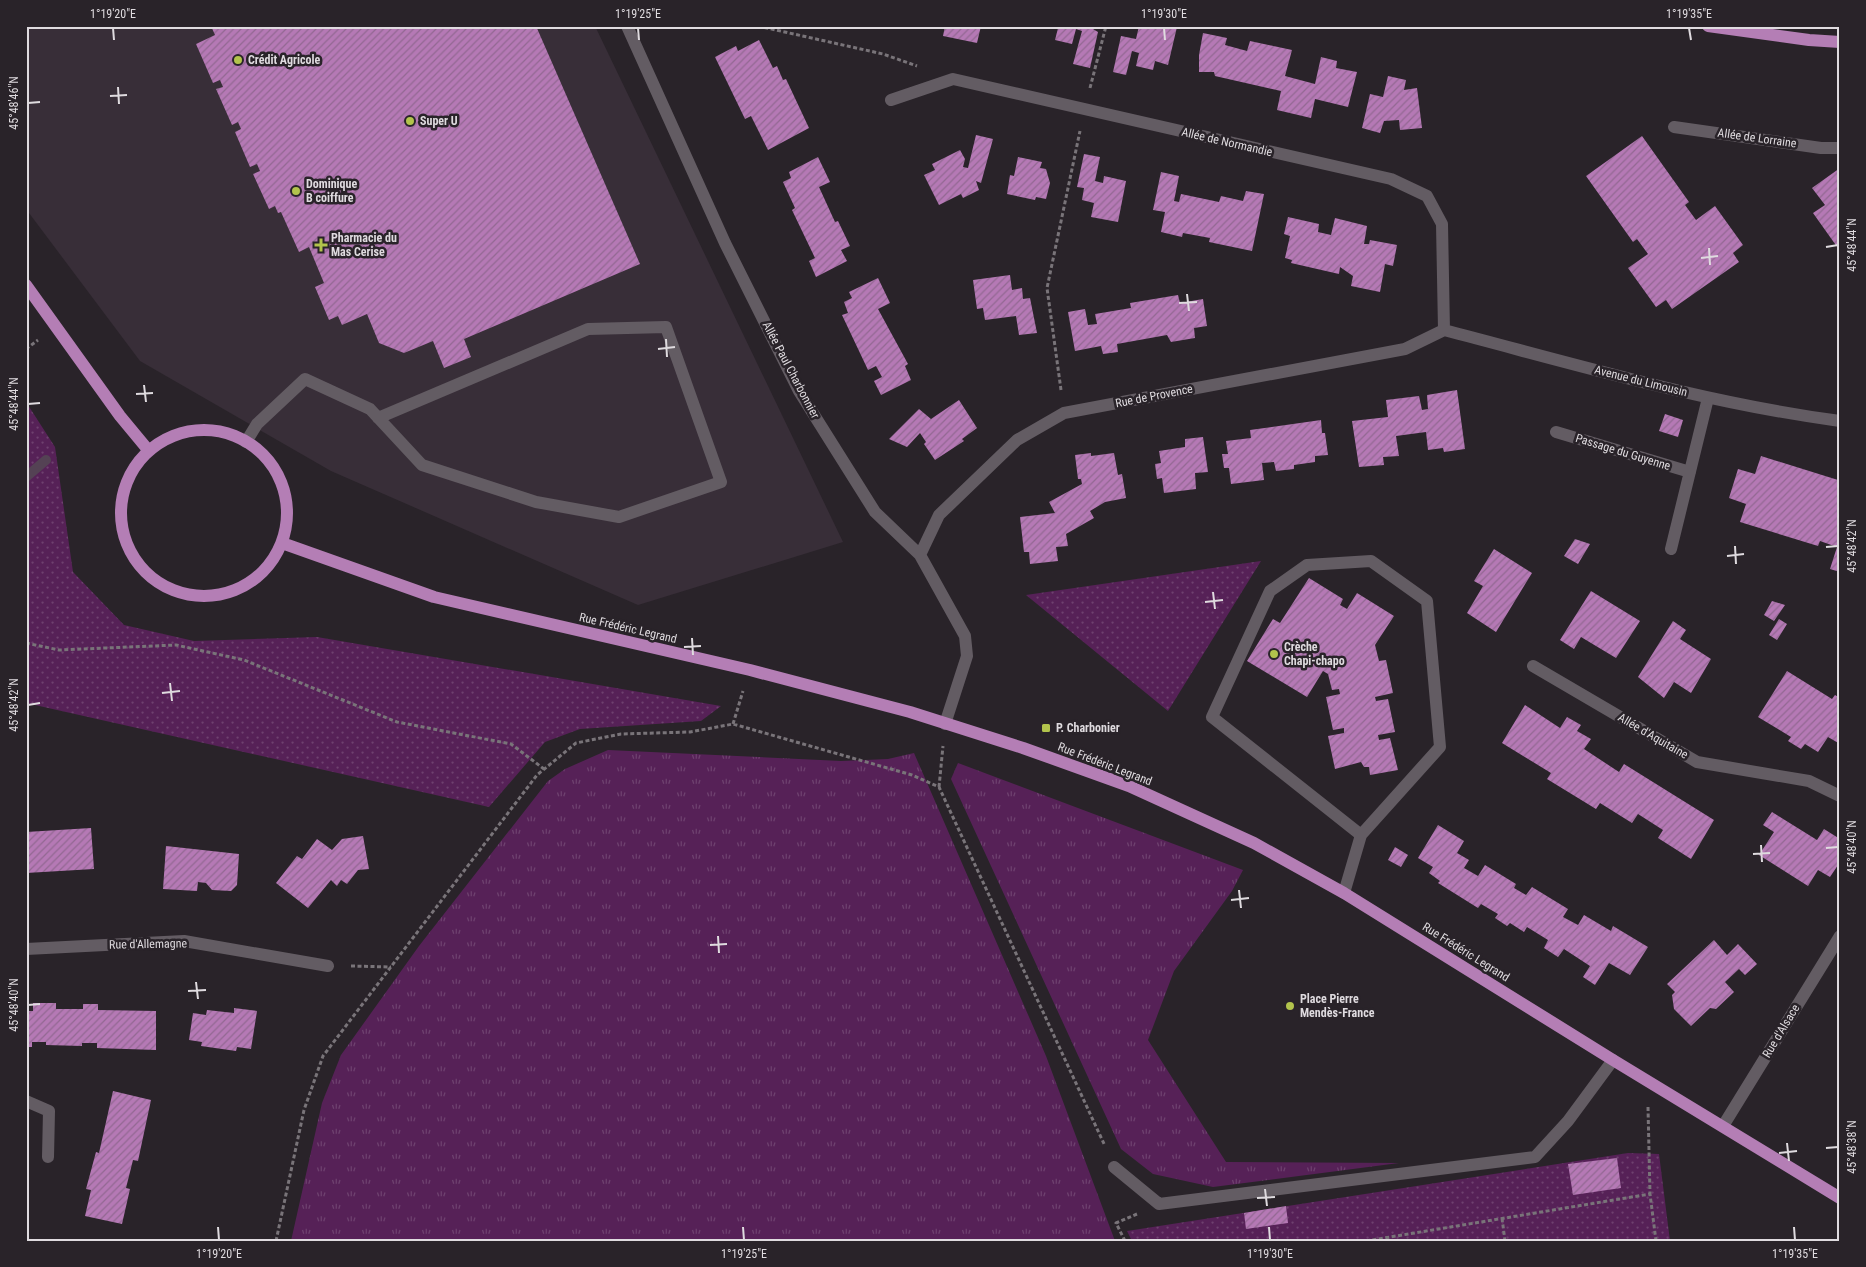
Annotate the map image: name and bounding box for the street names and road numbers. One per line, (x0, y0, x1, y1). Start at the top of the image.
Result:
street label: Allée de Normandie (1180, 125, 1274, 159)
street label: Allée de Lorraine (1717, 126, 1798, 151)
street label: Allée Paul Charbonnier (760, 319, 823, 421)
street label: Avenue du Limousin (1593, 363, 1689, 399)
street label: Rue de Provence (1114, 382, 1194, 410)
street label: Passage du Guyenne (1574, 431, 1673, 473)
street label: Rue Frédéric Legrand (578, 610, 678, 646)
street label: Allée d'Aquitaine (1615, 710, 1691, 762)
street label: Rue Frédéric Legrand (1056, 740, 1154, 788)
street label: Rue Frédéric Legrand (1420, 920, 1512, 984)
street label: Rue d'Allemagne (109, 936, 188, 952)
street label: Rue d'Alsace (1760, 1001, 1803, 1060)

